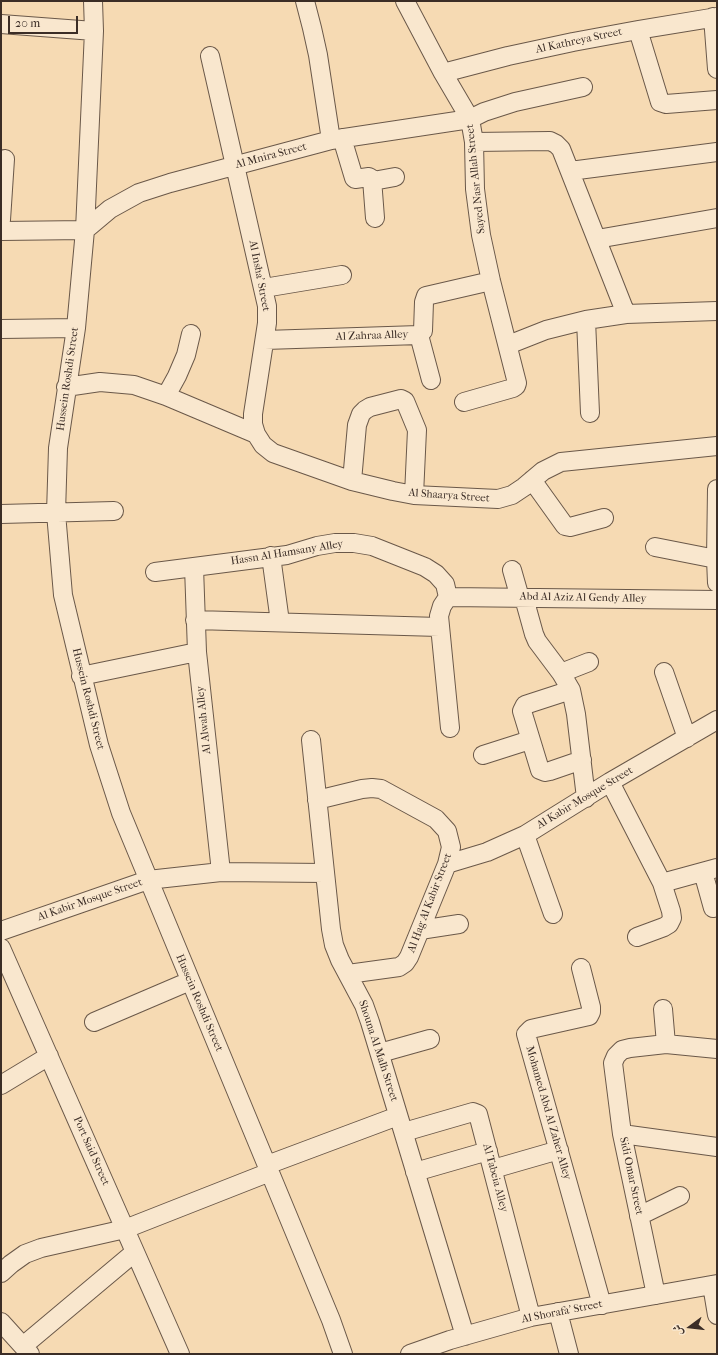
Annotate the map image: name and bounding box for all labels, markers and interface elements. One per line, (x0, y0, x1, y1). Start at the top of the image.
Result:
scale bar (10, 8, 80, 34)
text: 20 m (15, 16, 40, 30)
street label: Al Kathreya Street (535, 25, 623, 57)
street label: Sayed Nasr Allah Street (464, 124, 488, 234)
street label: Al Mnira Street (234, 140, 308, 172)
street label: Al Insha' Street (246, 239, 272, 313)
street label: Hussein Roshdi Street (54, 326, 82, 432)
street label: Al Zahraa Alley (335, 328, 409, 344)
street label: Al Shaarya Street (408, 487, 490, 505)
street label: Hassn Al Hamsany Alley (230, 538, 344, 568)
street label: Abd Al Aziz Al Gendy Alley (520, 590, 646, 606)
street label: Hussein Roshdi Street (69, 647, 107, 751)
street label: Al Alwah Alley (194, 685, 214, 755)
street label: Al Kabir Mosque Street (534, 764, 636, 832)
street label: Al Hag Al Kabir Street (405, 851, 455, 955)
street label: Al Kabir Mosque Street (36, 876, 144, 924)
street label: Hussein Roshdi Street (172, 952, 226, 1054)
street label: Shouna Al Malh Street (355, 999, 401, 1103)
street label: Mohamed Abd Al Zaher Alley (523, 1044, 573, 1182)
street label: Port Said Street (70, 1114, 112, 1188)
street label: Sidi Omar Street (616, 1136, 646, 1216)
street label: Al Tabeia Alley (480, 1142, 510, 1214)
street label: Al Shorafa' Street (521, 1298, 603, 1326)
north arrow (670, 1307, 710, 1347)
text: ش (670, 1323, 686, 1337)

